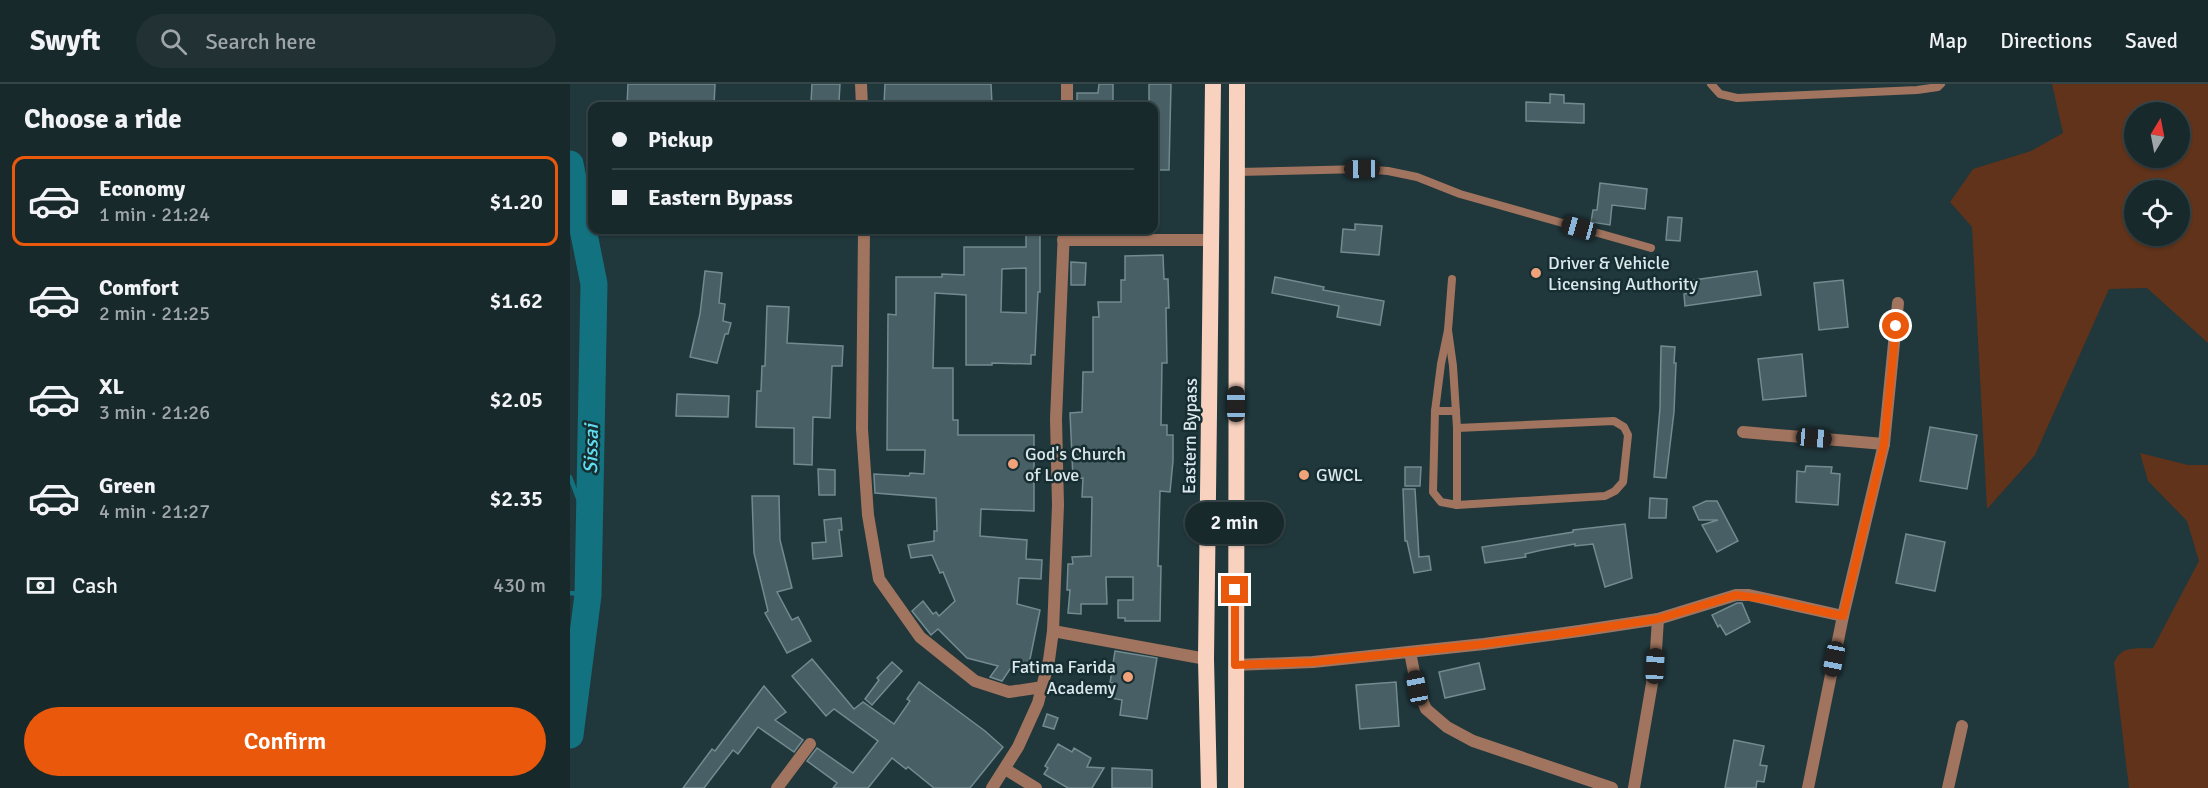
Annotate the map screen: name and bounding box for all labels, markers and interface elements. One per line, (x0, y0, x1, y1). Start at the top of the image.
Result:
search box (136, 14, 556, 68)
text: Swyft (30, 24, 100, 58)
icon: search (157, 25, 190, 58)
text: Search here (205, 28, 316, 55)
text: Map (1929, 28, 1967, 54)
text: Directions (2000, 28, 2092, 54)
text: Saved (2125, 28, 2178, 54)
north arrow (2124, 102, 2190, 168)
map controls (2124, 102, 2190, 246)
text: Choose a ride (24, 103, 182, 136)
text: Pickup (648, 126, 713, 153)
car (1344, 160, 1380, 178)
icon: car (27, 174, 81, 228)
text: Economy (99, 175, 185, 202)
button: locate (2124, 180, 2190, 246)
text: Eastern Bypass (648, 184, 793, 211)
text: $1.20 (489, 188, 543, 215)
text: 1 min · 21:24 (99, 202, 210, 227)
car (1559, 214, 1599, 242)
place label: Driver & Vehicle Licensing Authority (1548, 252, 1698, 295)
marker: Driver & Vehicle Licensing Authority (1529, 266, 1543, 280)
icon: car (27, 273, 81, 327)
text: Comfort (99, 274, 179, 301)
text: $1.62 (489, 287, 543, 314)
text: 2 min · 21:25 (99, 301, 210, 326)
route start (1882, 312, 1909, 339)
icon: car (27, 372, 81, 426)
text: XL (99, 373, 124, 400)
street label: Eastern Bypass (1178, 378, 1202, 494)
text: $2.05 (489, 386, 543, 413)
car (1227, 386, 1245, 422)
text: 3 min · 21:26 (99, 400, 210, 425)
water label: Sissai (578, 422, 604, 474)
car (1795, 427, 1833, 449)
place label: God's Church of Love (1025, 443, 1126, 486)
marker: God's Church of Love (1006, 457, 1020, 471)
place label: GWCL (1316, 464, 1363, 486)
marker: GWCL (1297, 468, 1311, 482)
icon: car (27, 471, 81, 525)
text: Green (99, 472, 156, 499)
text: $2.35 (489, 485, 543, 512)
text: 4 min · 21:27 (99, 499, 210, 524)
callout: 2 min (1186, 503, 1284, 545)
text: 2 min (1211, 510, 1258, 535)
icon: cash (24, 569, 57, 602)
text: Cash (72, 572, 118, 599)
text: 430 m (493, 573, 546, 598)
route end (1221, 576, 1248, 603)
car (1822, 640, 1846, 678)
car (1645, 648, 1665, 684)
place label: Fatima Farida Academy (1011, 656, 1117, 699)
car (1405, 669, 1429, 707)
marker: Fatima Farida Academy (1121, 670, 1135, 684)
button: Confirm (24, 707, 546, 776)

